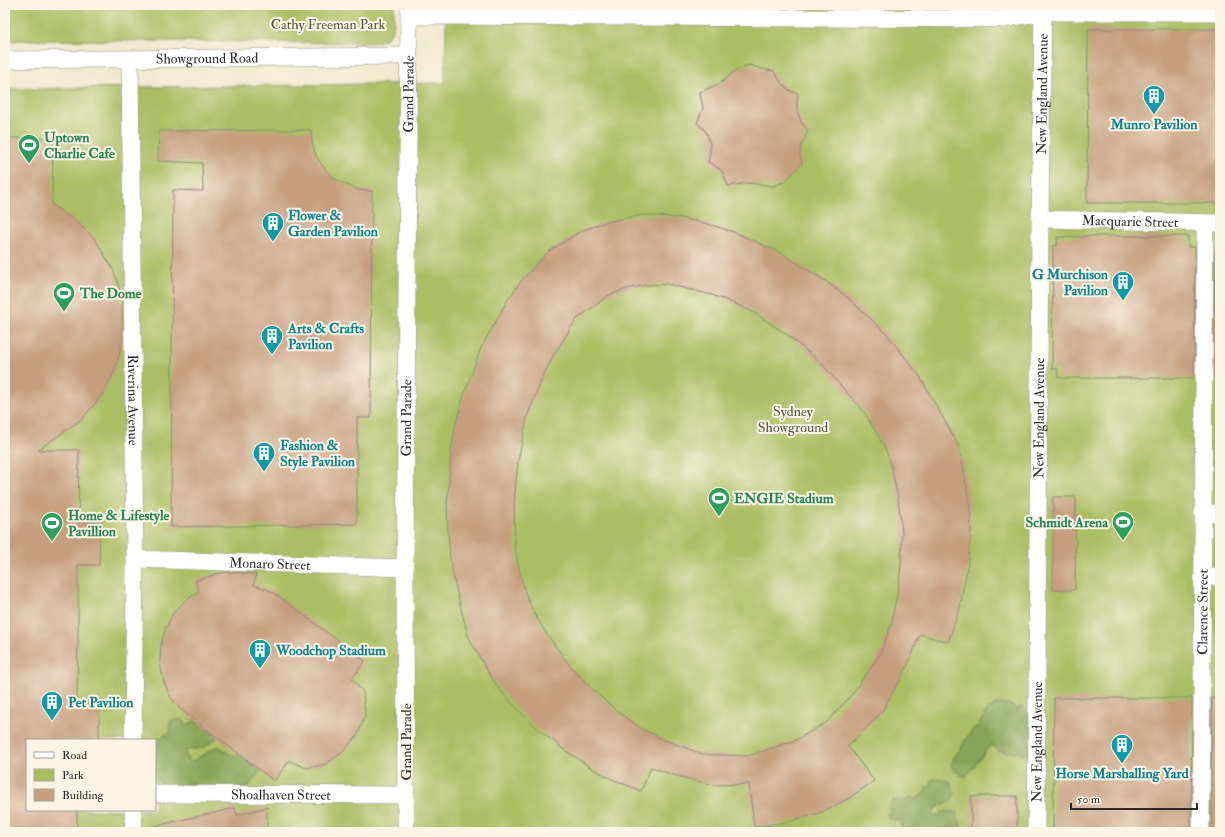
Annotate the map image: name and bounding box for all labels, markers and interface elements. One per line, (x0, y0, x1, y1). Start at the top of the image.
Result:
park label: Cathy Freeman Park (271, 16, 385, 34)
street label: New England Avenue (1033, 33, 1052, 155)
street label: Showground Road (156, 49, 259, 68)
street label: Grand Parade (400, 55, 418, 133)
building icon: Munro Pavilion (1141, 83, 1167, 116)
place label: Munro Pavilion (1110, 116, 1198, 133)
place label: Uptown Charlie Cafe (44, 129, 115, 162)
sports icon: Uptown Charlie Cafe (16, 132, 42, 165)
place label: Flower & Garden Pavilion (288, 207, 379, 240)
building icon: Flower & Garden Pavilion (260, 210, 286, 243)
street label: Macquarie Street (1081, 212, 1179, 231)
place label: G Murchison Pavilion (1032, 266, 1109, 299)
building icon: G Murchison Pavilion (1110, 269, 1136, 302)
sports icon: The Dome (51, 280, 77, 313)
place label: The Dome (79, 285, 141, 302)
place label: Arts & Crafts Pavilion (287, 320, 364, 353)
building icon: Arts & Crafts Pavilion (259, 323, 285, 356)
street label: Riverina Avenue (124, 354, 142, 446)
street label: New England Avenue (1030, 357, 1048, 478)
street label: Grand Parade (398, 379, 415, 457)
park label: Sydney Showground (758, 403, 828, 436)
place label: Fashion & Style Pavilion (280, 437, 356, 471)
building icon: Fashion & Style Pavilion (251, 440, 277, 473)
sports icon: ENGIE Stadium (706, 485, 732, 518)
place label: ENGIE Stadium (734, 490, 834, 507)
place label: Home & Lifestyle Pavillion (68, 507, 169, 540)
sports icon: Schmidt Arena (1110, 509, 1136, 542)
sports icon: Home & Lifestyle Pavillion (39, 510, 65, 543)
place label: Schmidt Arena (1025, 514, 1109, 531)
street label: Monaro Street (229, 554, 311, 574)
street label: Clarence Street (1194, 568, 1212, 655)
building icon: Woodchop Stadium (247, 637, 273, 670)
place label: Woodchop Stadium (275, 642, 386, 660)
street label: New England Avenue (1028, 681, 1046, 802)
building icon: Pet Pavilion (39, 689, 65, 722)
place label: Pet Pavilion (68, 694, 134, 711)
street label: Grand Parade (398, 703, 415, 781)
building icon: Horse Marshalling Yard (1109, 732, 1135, 765)
legend (26, 739, 156, 811)
text: Road (62, 748, 87, 763)
place label: Horse Marshalling Yard (1055, 765, 1189, 783)
text: Park (62, 768, 84, 783)
scale bar (1071, 785, 1197, 811)
street label: Shoalhaven Street (231, 786, 331, 804)
text: Building (62, 788, 105, 803)
text: 50 m (1077, 792, 1101, 807)

